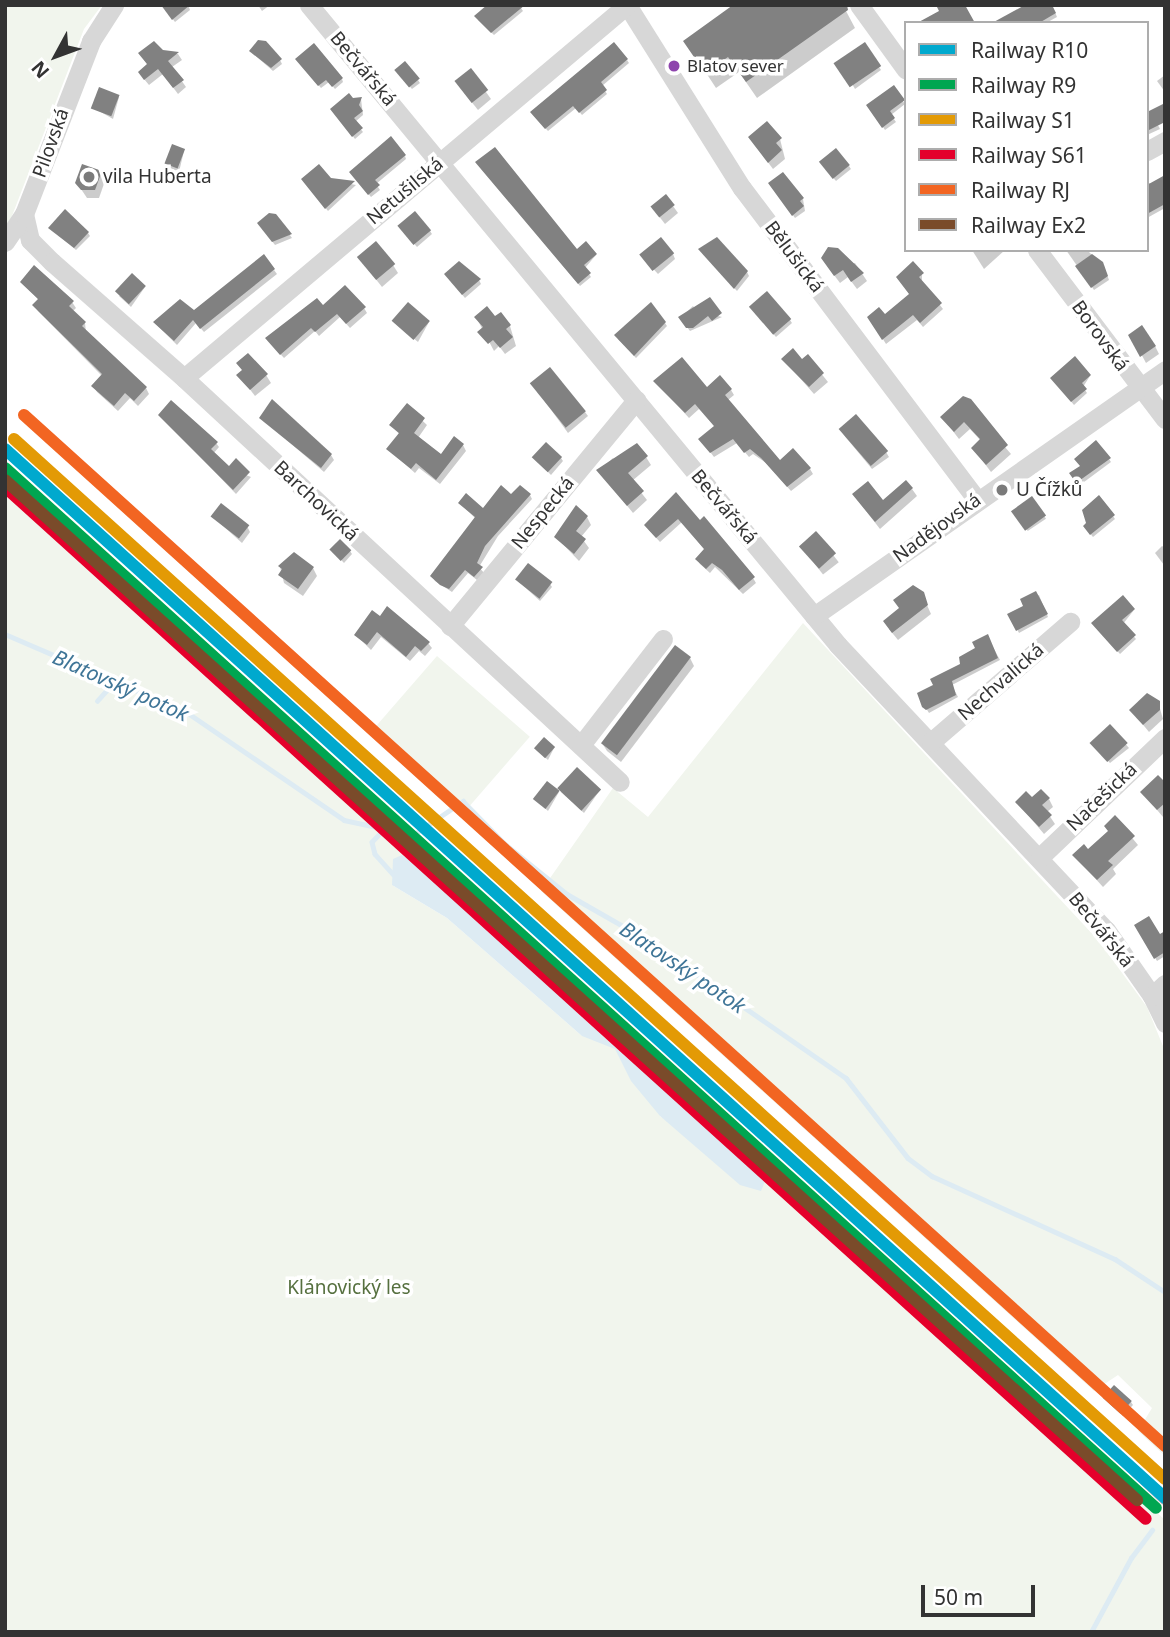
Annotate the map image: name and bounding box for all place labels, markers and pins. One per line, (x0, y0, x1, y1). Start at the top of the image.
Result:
place label: Blatov sever (687, 56, 784, 76)
marker: Blatov sever (667, 59, 681, 73)
place label: vila Huberta (103, 166, 212, 188)
marker: vila Huberta (81, 169, 97, 185)
place label: U Čížků (1016, 479, 1083, 501)
marker: U Čížků (994, 482, 1010, 498)

